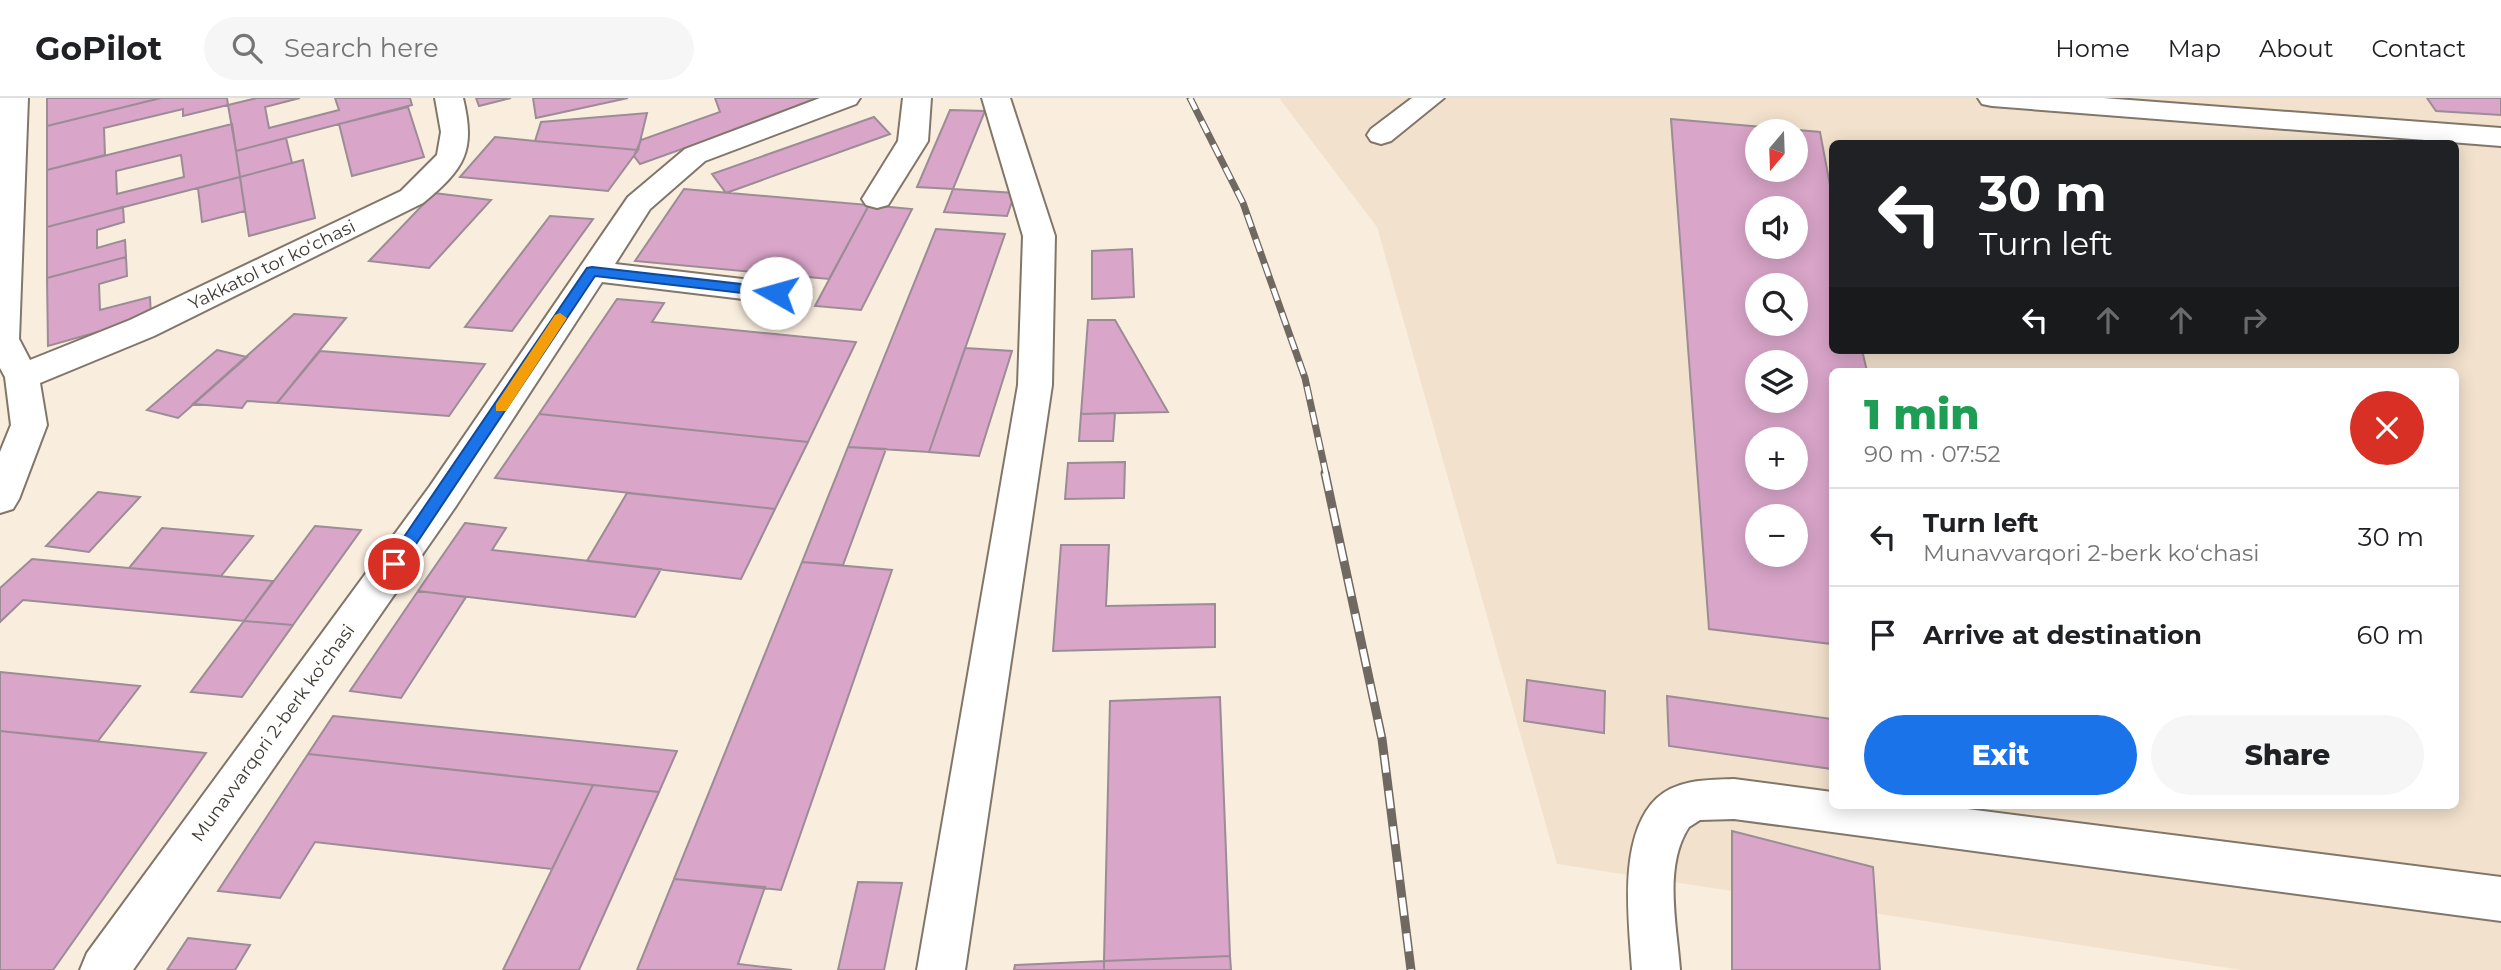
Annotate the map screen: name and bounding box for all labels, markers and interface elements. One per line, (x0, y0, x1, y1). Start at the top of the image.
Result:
search box (204, 17, 694, 80)
text: GoPilot (35, 28, 162, 68)
icon: search (228, 29, 266, 67)
text: Search here (284, 32, 439, 64)
text: Home (2055, 34, 2130, 63)
text: Map (2168, 34, 2221, 63)
text: About (2259, 34, 2333, 63)
text: Contact (2371, 34, 2466, 63)
north arrow (1745, 119, 1808, 182)
map controls (1745, 119, 1808, 567)
text: 30 m (1979, 164, 2107, 223)
icon: left (1864, 168, 1955, 259)
button: sound (1745, 196, 1808, 259)
street label: Yakkatol tor koʻchasi (185, 215, 359, 315)
text: Turn left (1979, 224, 2113, 263)
position arrow (739, 256, 813, 330)
button: search (1745, 273, 1808, 336)
icon: left (2016, 301, 2054, 339)
icon: ahead (2089, 301, 2127, 339)
icon: ahead (2162, 301, 2200, 339)
icon: right (2235, 301, 2273, 339)
button: layers (1745, 350, 1808, 413)
text: 1 min (1864, 388, 1980, 440)
button: close (2350, 391, 2424, 465)
button: + (1745, 427, 1808, 490)
text: 90 m · 07:52 (1864, 440, 2001, 468)
button: − (1745, 504, 1808, 567)
text: Turn left (1923, 507, 2039, 539)
icon: left (1864, 518, 1902, 556)
text: 30 m (2358, 521, 2424, 553)
pin (364, 534, 424, 594)
text: Munavvarqori 2-berk koʻchasi (1923, 539, 2259, 567)
icon: arrive (375, 545, 413, 583)
icon: arrive (1864, 616, 1902, 654)
text: Arrive at destination (1923, 619, 2202, 651)
text: 60 m (2357, 619, 2424, 651)
street label: Munavvarqori 2-berk koʻchasi (187, 620, 359, 846)
button: Exit (1864, 715, 2137, 795)
button: Share (2151, 715, 2424, 795)

